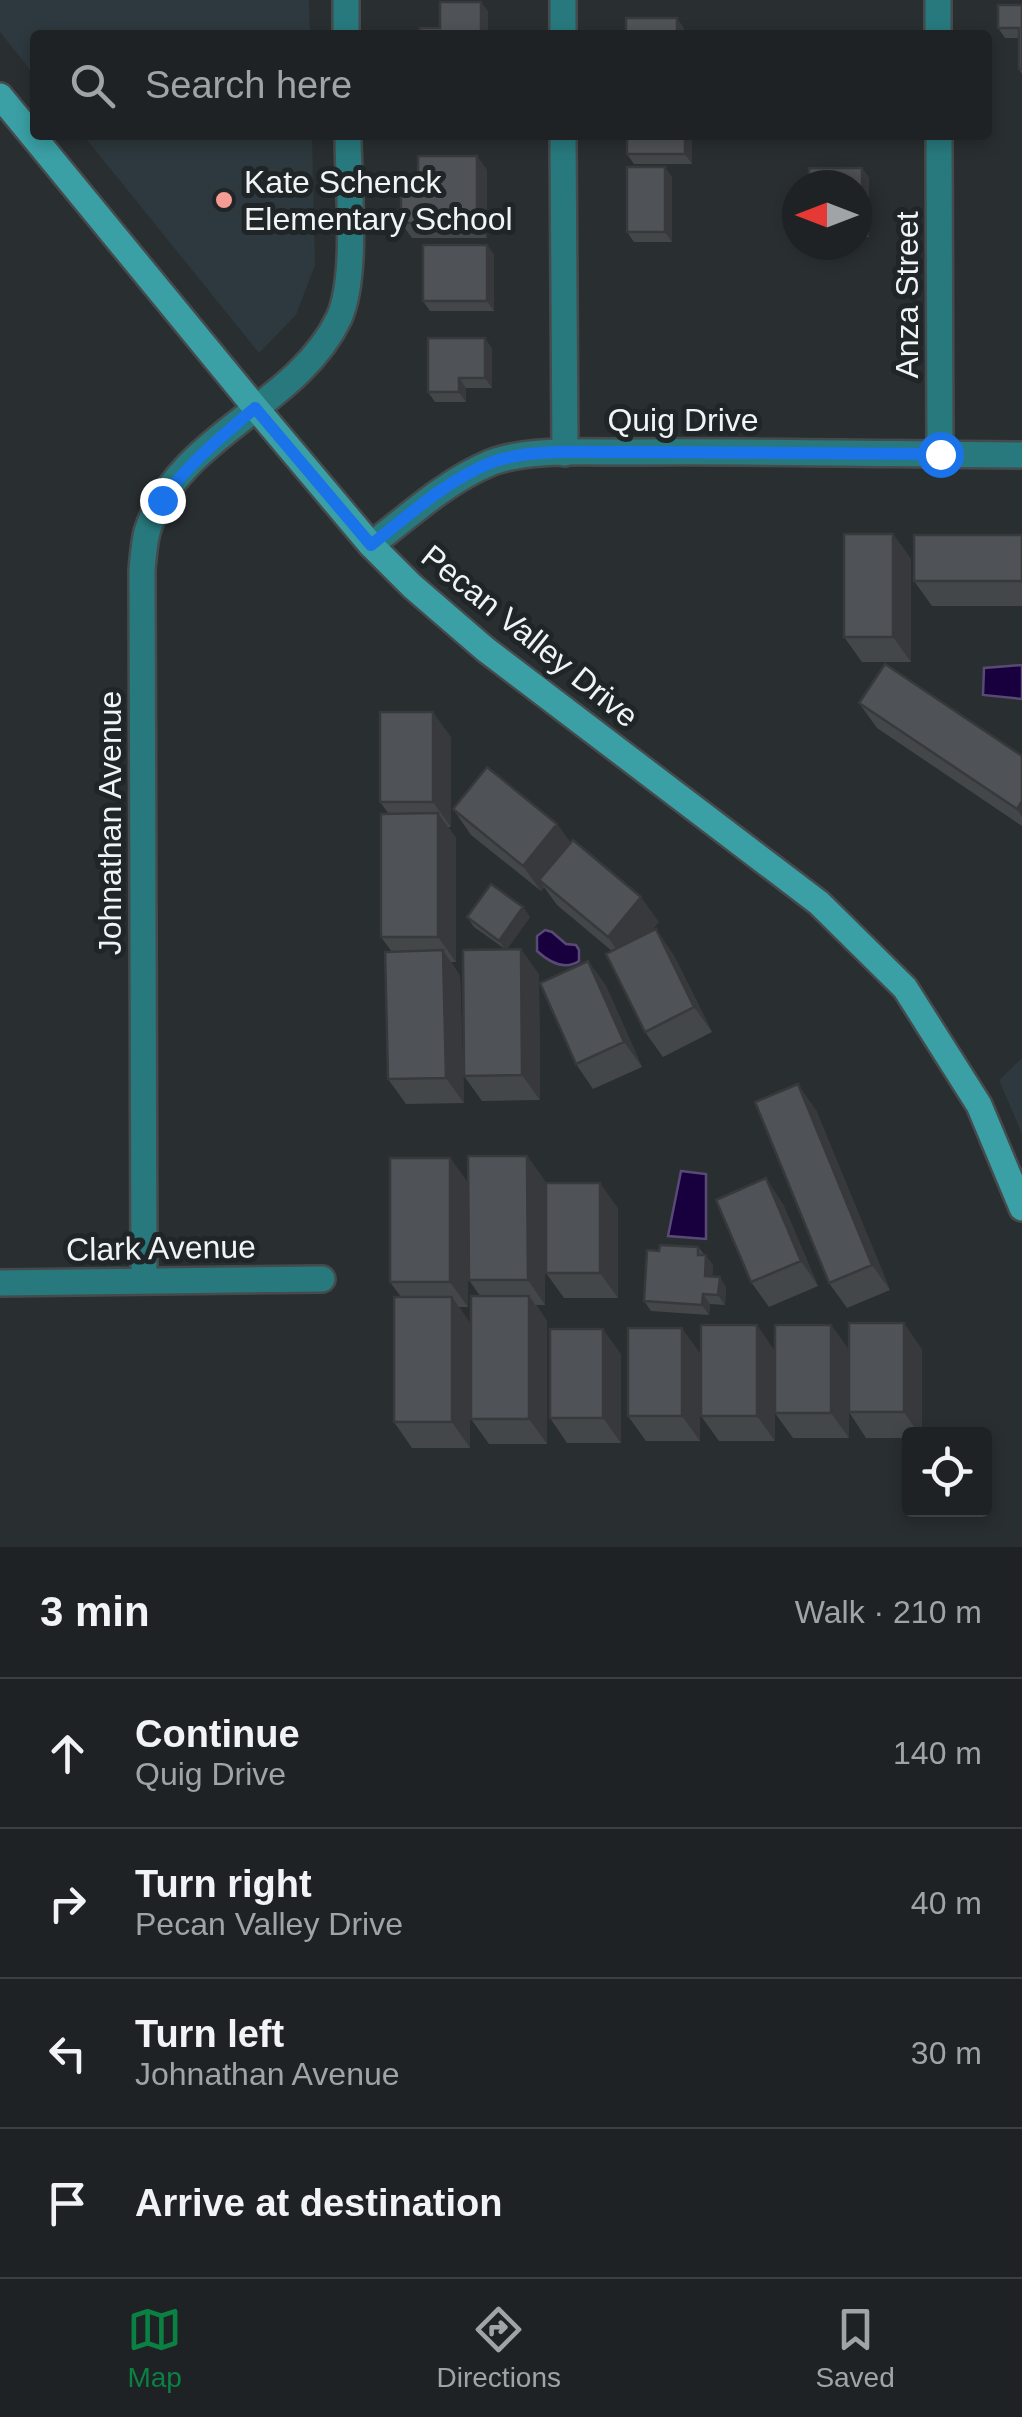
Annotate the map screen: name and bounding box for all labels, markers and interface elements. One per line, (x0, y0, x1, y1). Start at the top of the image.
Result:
search box (30, 30, 992, 140)
icon: search (65, 58, 120, 113)
text: Search here (145, 64, 352, 106)
place label: Kate Schenck Elementary School (244, 164, 513, 237)
north arrow (782, 170, 872, 260)
marker: Kate Schenck Elementary School (213, 189, 235, 211)
street label: Anza Street (889, 211, 925, 379)
street label: Quig Drive (607, 402, 759, 438)
route start (918, 432, 964, 478)
route end (140, 478, 186, 524)
street label: Pecan Valley Drive (415, 538, 645, 734)
street label: Johnathan Avenue (92, 691, 128, 955)
street label: Clark Avenue (66, 1228, 256, 1268)
map controls (902, 1427, 992, 1517)
button: locate (902, 1427, 992, 1517)
text: 3 min (40, 1588, 150, 1635)
text: Walk · 210 m (795, 1594, 982, 1630)
text: Continue (135, 1713, 300, 1755)
icon: ahead (40, 1726, 95, 1781)
text: 140 m (893, 1735, 982, 1771)
text: Quig Drive (135, 1756, 286, 1792)
text: Turn right (135, 1863, 312, 1905)
icon: right (40, 1876, 95, 1931)
text: 40 m (911, 1885, 982, 1921)
text: Pecan Valley Drive (135, 1906, 403, 1942)
text: Turn left (135, 2013, 284, 2055)
icon: left (40, 2026, 95, 2081)
text: 30 m (911, 2035, 982, 2071)
text: Johnathan Avenue (135, 2056, 400, 2092)
icon: arrive (40, 2176, 95, 2231)
text: Arrive at destination (135, 2182, 502, 2224)
tab: Map (127, 2302, 182, 2394)
tab: Directions (437, 2302, 561, 2394)
tab: Saved (815, 2302, 895, 2394)

